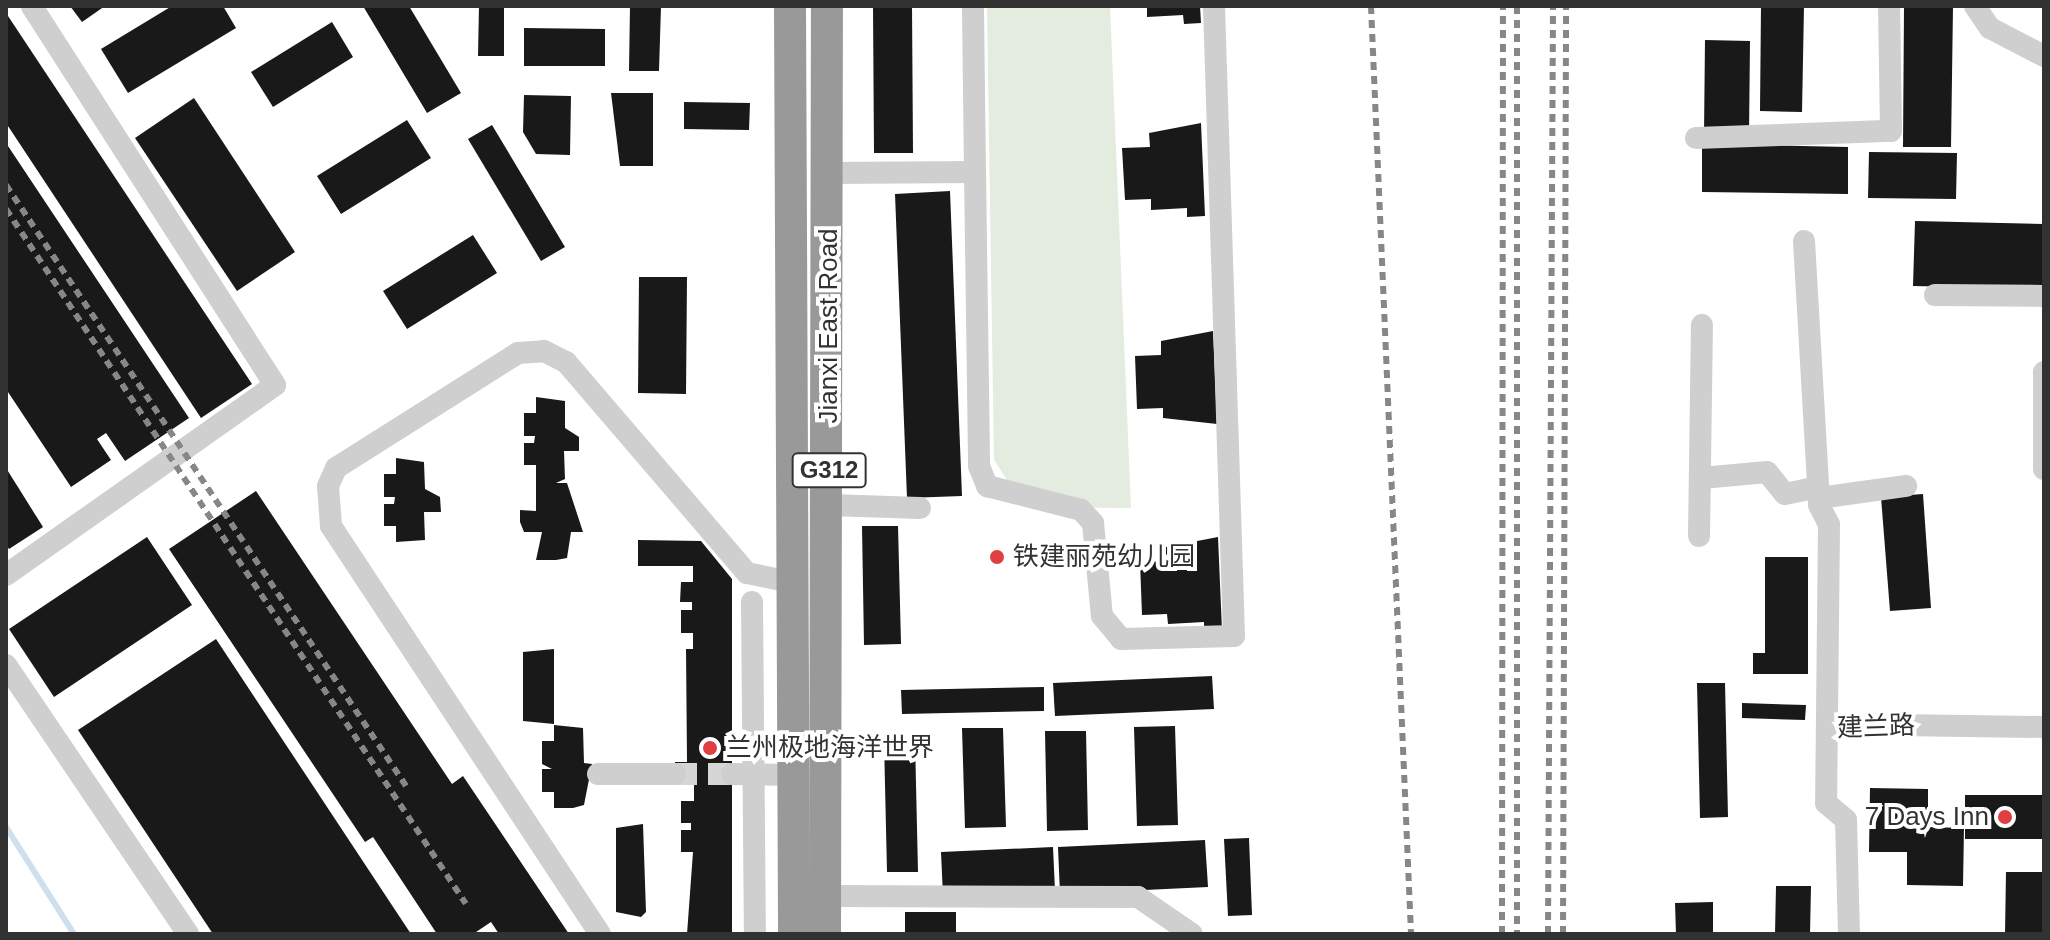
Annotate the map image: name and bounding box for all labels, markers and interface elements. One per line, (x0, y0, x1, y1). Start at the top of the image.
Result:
street label: Jianxi East Road (813, 228, 845, 424)
road number: G312 (791, 450, 867, 490)
place label: 铁建丽苑幼儿园 (1013, 541, 1195, 573)
marker: 铁建丽苑幼儿园 (988, 548, 1006, 566)
street label: 建兰路 (1836, 710, 1916, 744)
place label: 兰州极地海洋世界 (726, 732, 934, 764)
marker: 兰州极地海洋世界 (701, 739, 719, 757)
place label: 7 Days Inn (1865, 801, 1989, 833)
marker: 7 Days Inn (1996, 808, 2014, 826)

